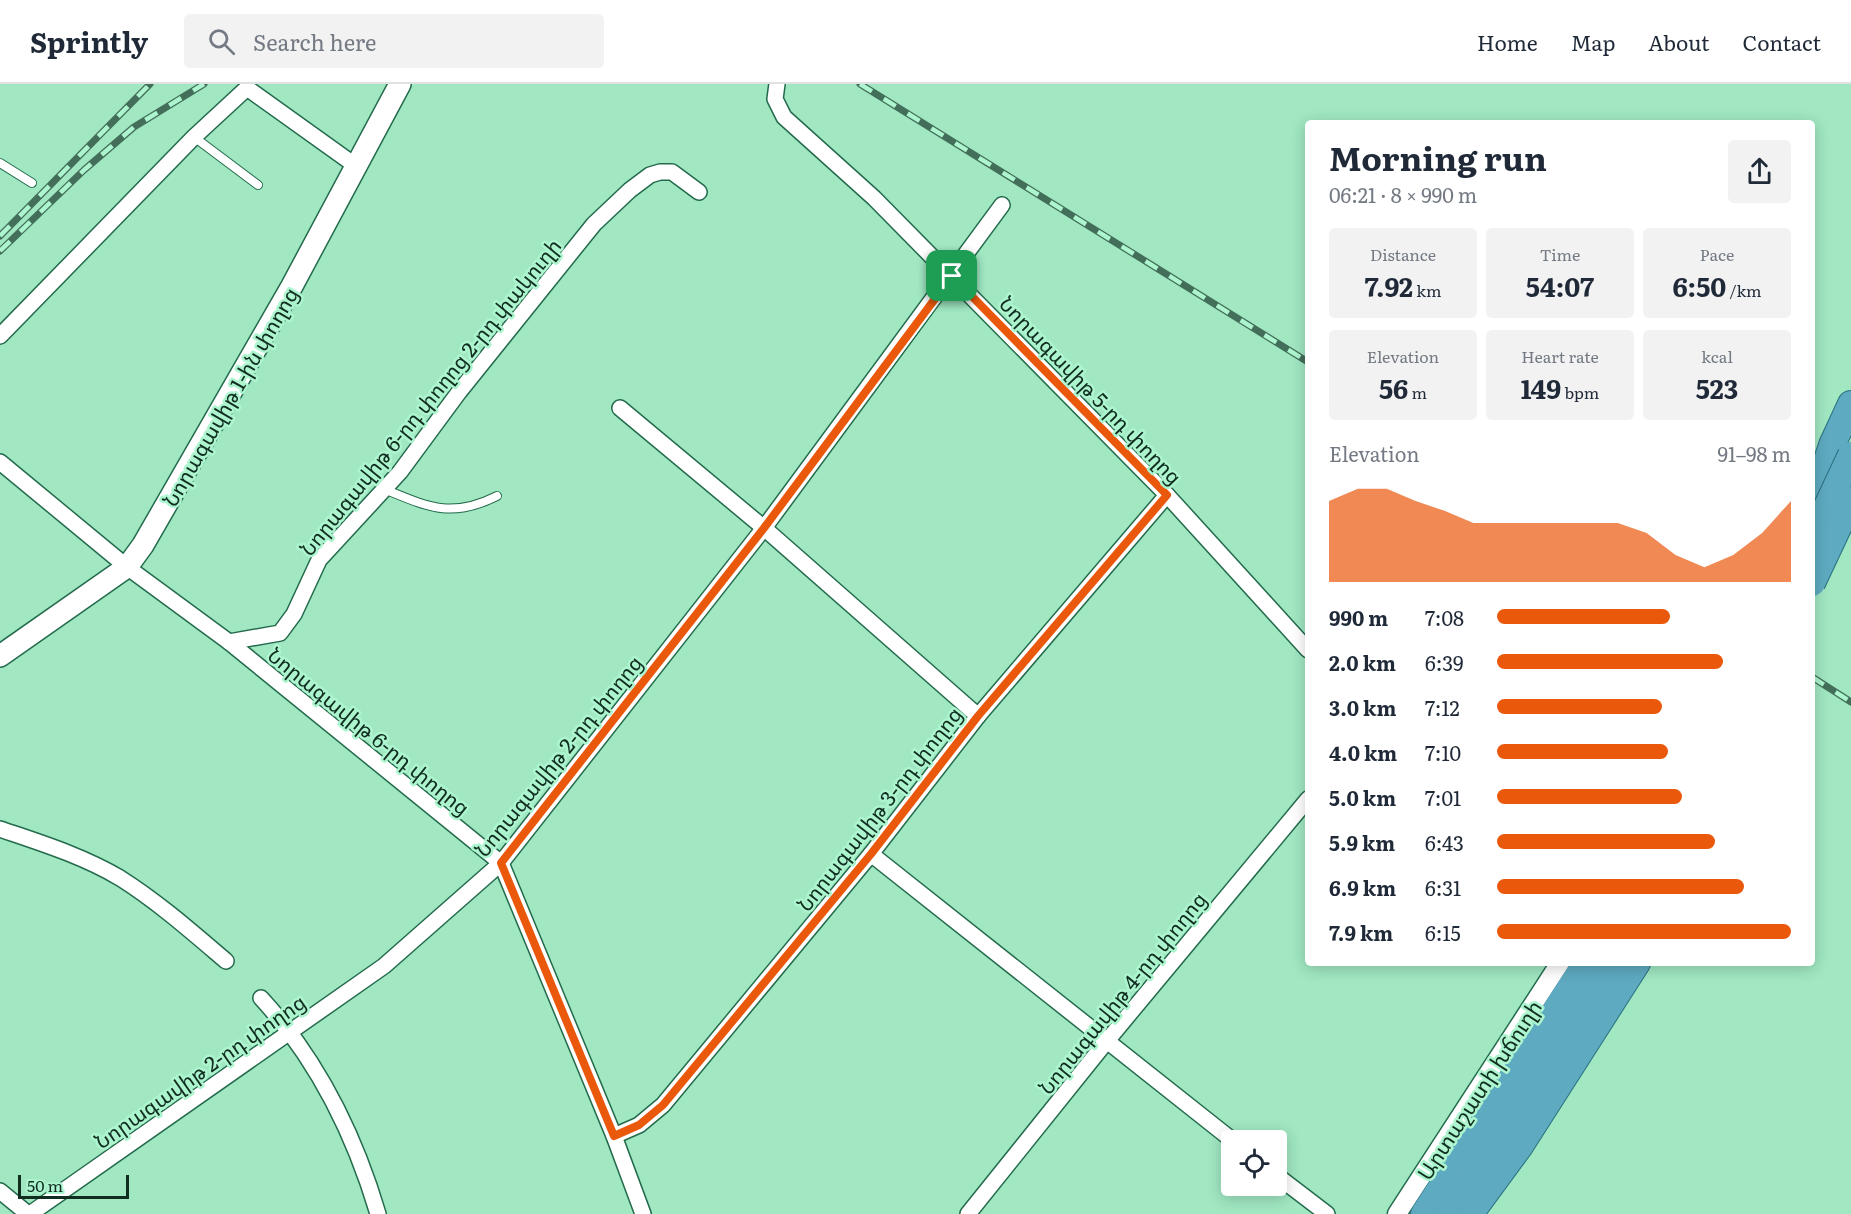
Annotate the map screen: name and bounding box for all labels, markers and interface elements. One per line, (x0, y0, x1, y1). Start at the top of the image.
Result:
search box (184, 14, 604, 68)
text: Sprintly (30, 20, 148, 62)
icon: search (205, 25, 238, 58)
text: Search here (253, 25, 376, 58)
text: Home (1477, 26, 1538, 57)
text: Map (1571, 26, 1615, 57)
text: About (1648, 26, 1710, 57)
text: Contact (1743, 26, 1821, 57)
text: Morning run (1329, 132, 1547, 181)
button: share (1728, 140, 1791, 203)
text: 06:21 · 8 × 990 m (1329, 179, 1477, 209)
street label: Նորագավիթ 6-րդ փողոց 2-րդ փակուղի (291, 230, 567, 562)
text: Distance (1370, 242, 1436, 266)
text: Time (1540, 242, 1580, 266)
text: Pace (1700, 242, 1734, 266)
pin (926, 250, 977, 301)
icon: arrive (935, 259, 968, 292)
text: 7.92 (1365, 266, 1413, 305)
text: 54:07 (1526, 266, 1594, 305)
text: 6:50 (1672, 266, 1726, 305)
text: km (1413, 278, 1441, 302)
text: /km (1726, 278, 1762, 302)
street label: Նորագավիթ 1-ին փողոց (153, 281, 305, 511)
street label: Նորագավիթ 5-րդ փողոց (993, 288, 1191, 490)
text: Elevation (1367, 344, 1439, 368)
text: Heart rate (1521, 344, 1599, 368)
text: kcal (1701, 344, 1733, 368)
text: 56 (1379, 368, 1408, 407)
text: 149 (1521, 368, 1561, 407)
text: 523 (1696, 368, 1738, 407)
text: m (1408, 380, 1427, 404)
text: bpm (1561, 380, 1599, 404)
text: Elevation (1329, 438, 1419, 468)
text: 91–98 m (1718, 438, 1791, 468)
text: 990 m (1329, 602, 1388, 632)
text: 7:08 (1425, 602, 1464, 632)
street label: Նորագավիթ 6-րդ փողոց (262, 639, 478, 821)
street label: Նորագավիթ 2-րդ փողոց (466, 647, 648, 863)
text: 2.0 km (1329, 647, 1396, 677)
text: 6:39 (1425, 647, 1464, 677)
text: 3.0 km (1329, 692, 1396, 722)
text: 7:12 (1425, 692, 1460, 722)
street label: Նորագավիթ 3-րդ փողոց (788, 699, 968, 917)
text: 4.0 km (1329, 737, 1397, 767)
text: 7:10 (1425, 737, 1461, 767)
text: 5.0 km (1329, 782, 1396, 812)
text: 7:01 (1425, 782, 1461, 812)
text: 5.9 km (1329, 827, 1395, 857)
text: 6:43 (1425, 827, 1464, 857)
text: 6.9 km (1329, 872, 1396, 902)
text: 6:31 (1425, 872, 1461, 902)
street label: Նորագավիթ 4-րդ փողոց (1029, 884, 1213, 1100)
text: 7.9 km (1329, 917, 1393, 947)
text: 6:15 (1425, 917, 1461, 947)
street label: Նորագավիթ 2-րդ փողոց (87, 985, 311, 1155)
street label: Արտաշատի խճուղի (1408, 993, 1548, 1185)
map controls (1221, 1130, 1287, 1196)
button: locate (1221, 1130, 1287, 1196)
scale bar (18, 1172, 129, 1200)
text: 50 m (27, 1173, 63, 1197)

